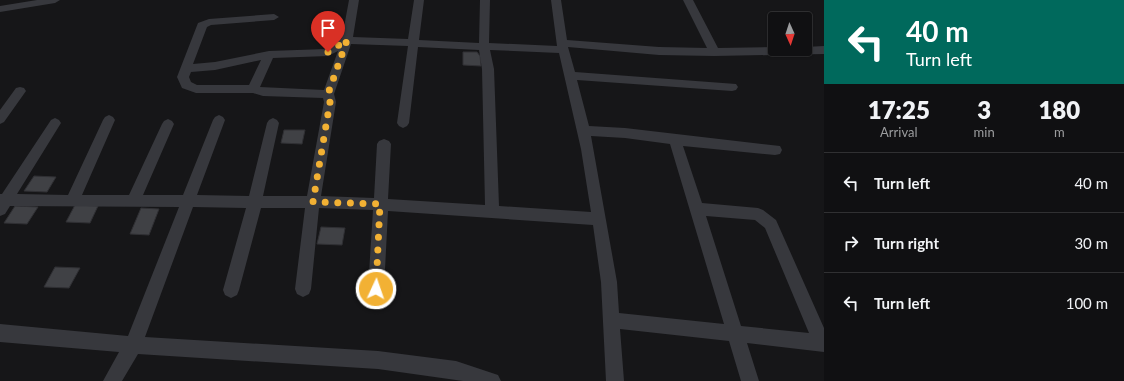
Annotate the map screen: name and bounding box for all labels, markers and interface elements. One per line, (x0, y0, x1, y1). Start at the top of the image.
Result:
pin (311, 11, 345, 52)
north arrow (768, 12, 812, 56)
map controls (768, 12, 812, 56)
text: 40 m (906, 14, 969, 48)
icon: left (840, 16, 892, 68)
icon: arrive (317, 17, 339, 39)
text: Turn left (906, 48, 972, 70)
text: 17:25 (868, 95, 930, 124)
text: 3 (977, 95, 991, 124)
text: 180 (1038, 95, 1080, 124)
text: Arrival (880, 124, 918, 140)
text: min (974, 124, 995, 140)
text: m (1054, 124, 1065, 140)
icon: left (840, 172, 862, 194)
text: Turn left (874, 174, 930, 192)
text: 40 m (1074, 174, 1108, 192)
icon: right (840, 232, 862, 254)
text: Turn right (874, 234, 939, 252)
text: 30 m (1074, 234, 1108, 252)
position arrow (355, 268, 397, 310)
icon: left (840, 292, 862, 314)
text: Turn left (874, 294, 930, 312)
text: 100 m (1066, 294, 1108, 312)

